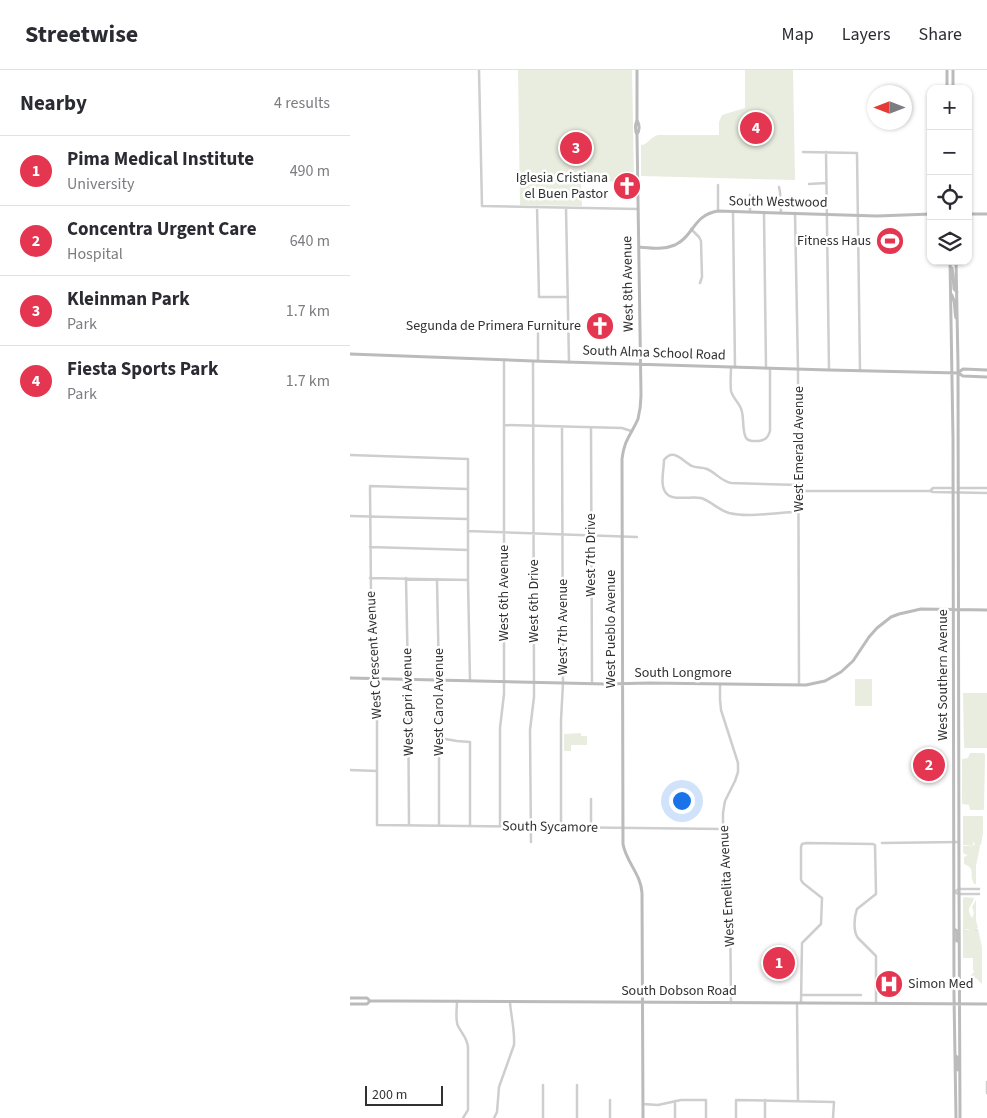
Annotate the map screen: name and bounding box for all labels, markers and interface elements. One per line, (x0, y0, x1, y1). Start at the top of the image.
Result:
text: Streetwise (25, 17, 138, 52)
text: Map (782, 22, 814, 47)
text: Layers (842, 22, 891, 47)
text: Share (919, 22, 962, 47)
north arrow (867, 85, 912, 130)
map controls (927, 85, 972, 265)
button: + (927, 85, 972, 130)
text: Nearby (20, 88, 87, 118)
text: 4 results (274, 92, 330, 114)
pin: 4 (740, 109, 772, 147)
pin: 3 (560, 129, 592, 167)
button: − (927, 130, 972, 175)
text: Pima Medical Institute (67, 146, 254, 173)
text: 1 (32, 160, 40, 182)
text: 490 m (290, 160, 330, 182)
place label: Iglesia Cristiana el Buen Pastor (516, 168, 608, 204)
church icon: Iglesia Cristiana el Buen Pastor (612, 171, 642, 201)
text: University (67, 173, 134, 195)
button: locate (927, 175, 972, 220)
street label: South Westwood (728, 191, 828, 213)
text: Concentra Urgent Care (67, 216, 257, 243)
button: layers (927, 220, 972, 265)
sports icon: Fitness Haus (875, 226, 905, 256)
text: 2 (32, 230, 40, 252)
text: 640 m (290, 230, 330, 252)
place label: Fitness Haus (797, 231, 871, 251)
street label: West 8th Avenue (617, 236, 639, 332)
text: Hospital (67, 243, 123, 265)
text: Kleinman Park (67, 286, 190, 313)
text: 3 (32, 300, 40, 322)
text: 1.7 km (286, 300, 330, 322)
church icon: Segunda de Primera Furniture (585, 311, 615, 341)
text: Park (67, 313, 97, 335)
place label: Segunda de Primera Furniture (406, 316, 581, 336)
street label: South Alma School Road (582, 341, 726, 365)
text: Fiesta Sports Park (67, 356, 218, 383)
text: 4 (32, 370, 40, 392)
text: 1.7 km (286, 370, 330, 392)
text: Park (67, 383, 97, 405)
street label: West Emerald Avenue (789, 386, 809, 512)
street label: West 7th Drive (581, 513, 601, 597)
street label: West 6th Avenue (494, 545, 514, 641)
street label: West 6th Drive (524, 559, 544, 643)
street label: West Pueblo Avenue (601, 570, 621, 688)
street label: West 7th Avenue (553, 579, 573, 675)
street label: West Crescent Avenue (361, 591, 387, 719)
street label: West Southern Avenue (933, 609, 953, 741)
street label: West Capri Avenue (397, 648, 419, 756)
street label: West Carol Avenue (429, 648, 449, 756)
street label: South Longmore (634, 663, 732, 683)
pin: 2 (913, 746, 945, 784)
your location (669, 788, 695, 814)
street label: South Sycamore (502, 816, 598, 838)
street label: West Emelita Avenue (714, 825, 740, 947)
pin: 1 (763, 944, 795, 982)
hospital icon: Simon Med (874, 969, 904, 999)
place label: Simon Med (908, 974, 973, 994)
street label: South Dobson Road (621, 981, 737, 1001)
scale bar (365, 1083, 442, 1106)
text: 200 m (372, 1085, 407, 1105)

